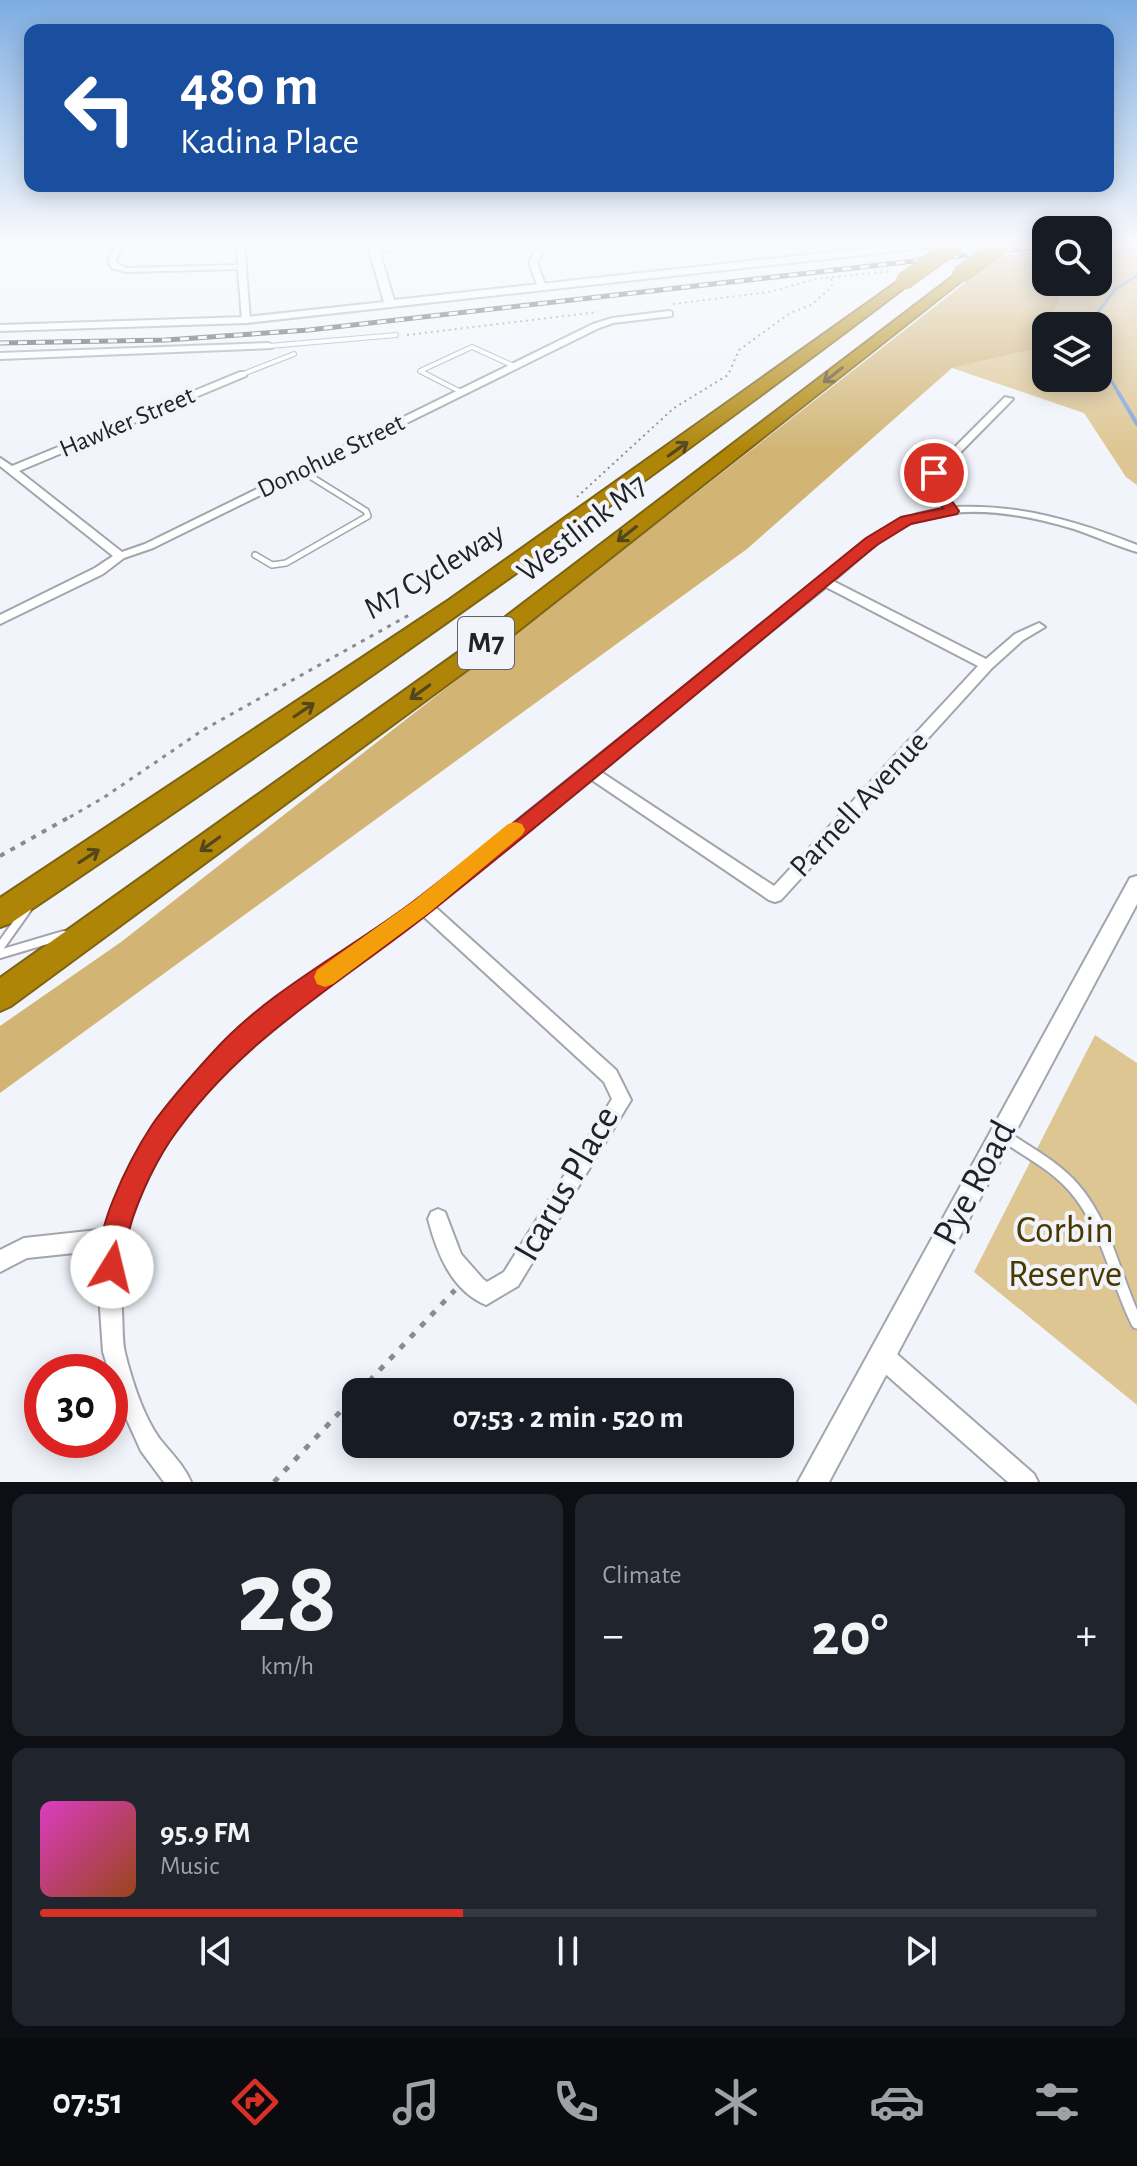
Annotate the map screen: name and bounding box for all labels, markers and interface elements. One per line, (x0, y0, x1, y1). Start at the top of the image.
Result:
icon: left (48, 56, 152, 160)
text: 480 m (180, 59, 319, 115)
text: Kadina Place (180, 124, 359, 160)
map controls (1032, 216, 1112, 392)
button: search (1032, 216, 1112, 296)
button: layers (1032, 312, 1112, 392)
one-way arrow (823, 367, 844, 384)
street label: Hawker Street (56, 382, 198, 462)
street label: Donohue Street (254, 409, 408, 503)
pin (900, 439, 968, 507)
one-way arrow (667, 441, 688, 458)
icon: arrive (912, 451, 956, 495)
street label: Westlink M7 (511, 468, 653, 588)
street label: M7 Cycleway (358, 517, 510, 625)
one-way arrow (617, 525, 638, 542)
road number: M7 (458, 617, 514, 669)
one-way arrow (410, 683, 432, 700)
one-way arrow (293, 702, 315, 718)
street label: Parnell Avenue (784, 725, 934, 883)
one-way arrow (199, 836, 221, 852)
one-way arrow (77, 848, 99, 864)
street label: Icarus Place (508, 1100, 626, 1268)
street label: Pye Road (927, 1115, 1023, 1251)
park label: Corbin Reserve (1008, 1212, 1122, 1294)
position arrow (70, 1225, 154, 1309)
speed limit sign: 30 (24, 1354, 128, 1458)
text: 07:53 · 2 min · 520 m (452, 1403, 684, 1433)
text: 28 (237, 1547, 337, 1651)
text: Climate (603, 1562, 681, 1588)
text: 20° (811, 1606, 888, 1666)
text: − (603, 1614, 624, 1658)
text: + (1076, 1614, 1097, 1658)
text: km/h (260, 1653, 314, 1679)
text: 95.9 FM (160, 1818, 251, 1848)
text: Music (160, 1853, 219, 1879)
icon: previous (194, 1929, 238, 1973)
icon: pause (546, 1929, 590, 1973)
icon: next (899, 1929, 943, 1973)
icon: directions (227, 2074, 283, 2130)
icon: music (388, 2074, 444, 2130)
icon: phone (548, 2074, 604, 2130)
icon: climate (708, 2074, 764, 2130)
icon: car (869, 2074, 925, 2130)
icon: filters (1029, 2074, 1085, 2130)
text: 07:51 (52, 2084, 123, 2120)

